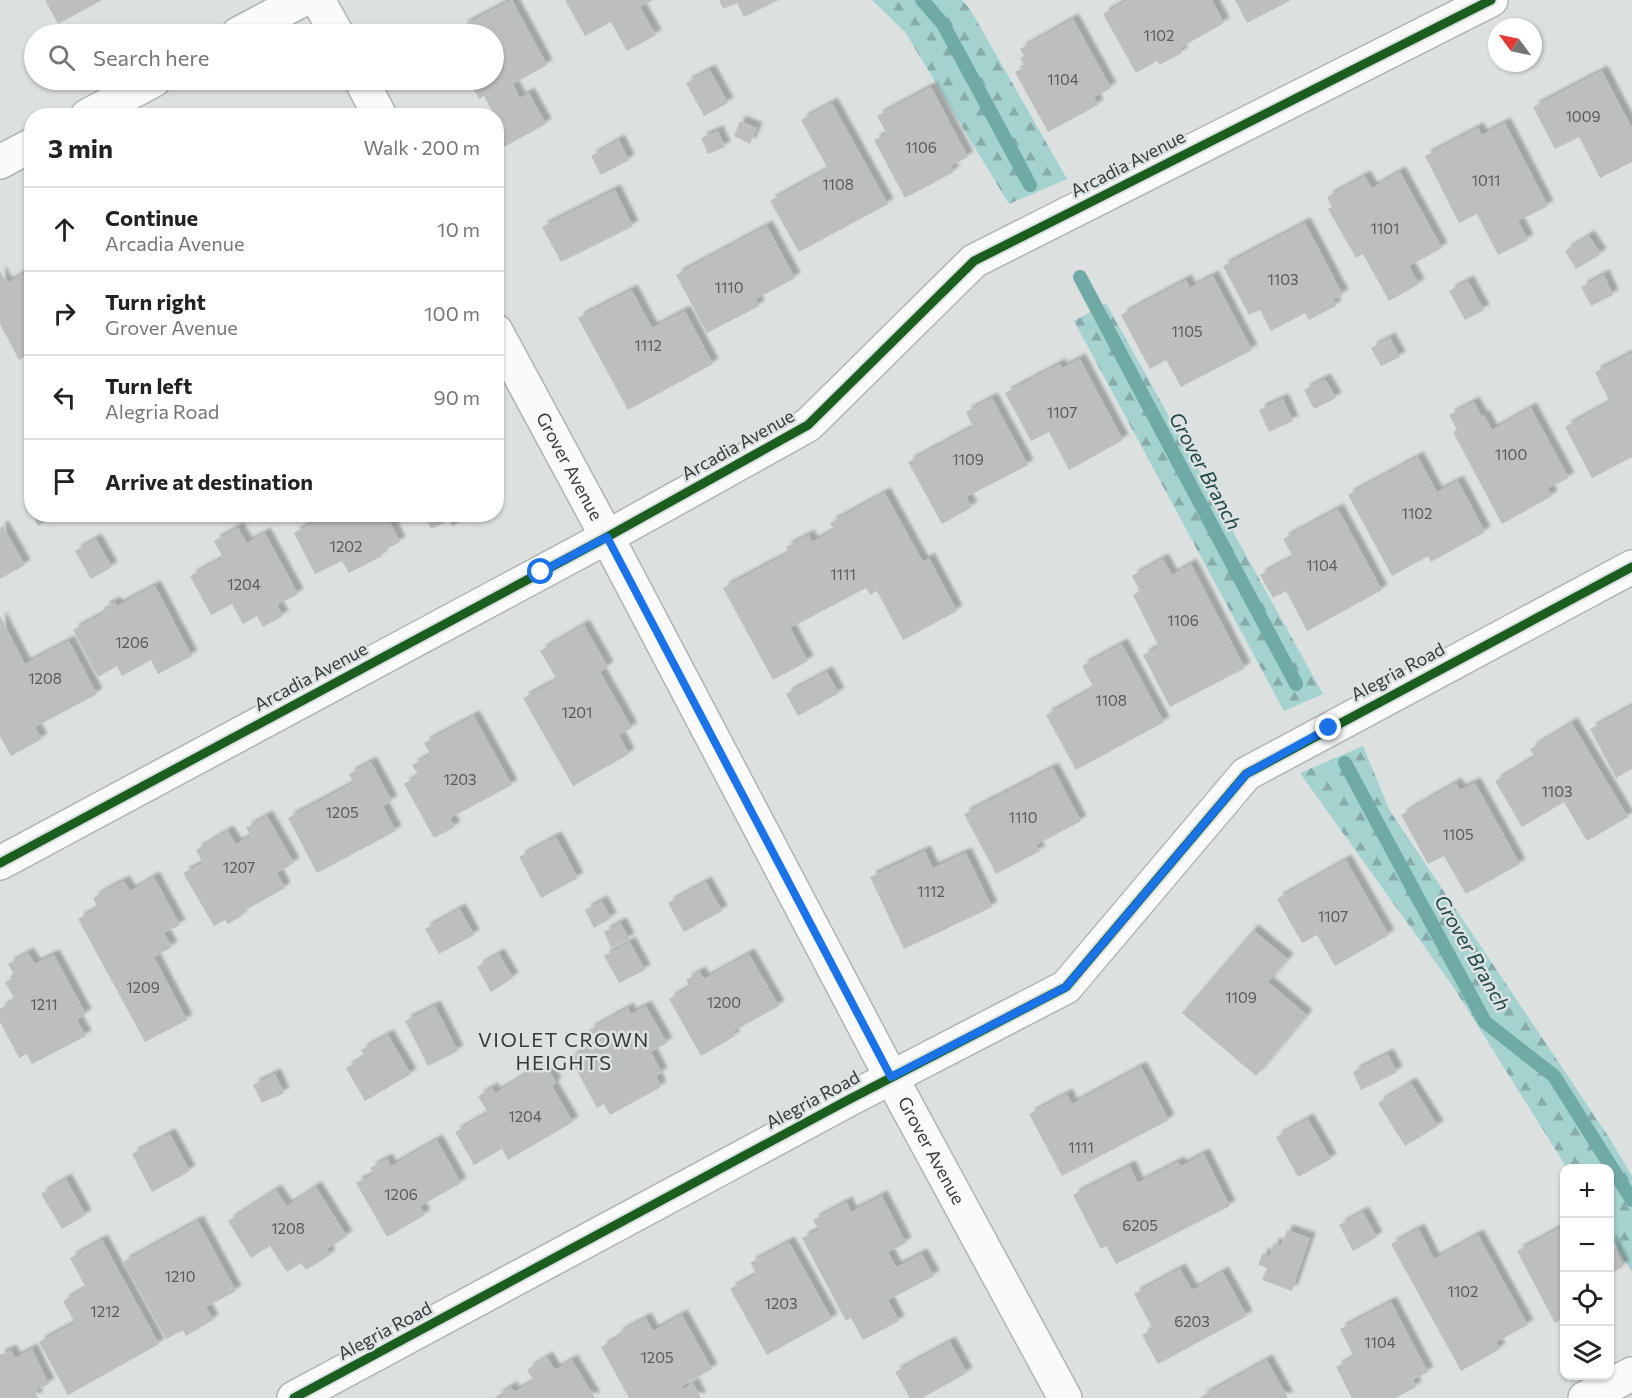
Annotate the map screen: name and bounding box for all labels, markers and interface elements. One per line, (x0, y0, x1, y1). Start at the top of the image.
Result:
north arrow (1488, 18, 1542, 72)
search box (24, 24, 504, 90)
house number: 1102 (1144, 26, 1174, 44)
icon: search (45, 41, 78, 74)
text: Search here (93, 44, 209, 71)
house number: 1104 (1047, 70, 1079, 88)
house number: 1009 (1565, 107, 1601, 125)
street label: Arcadia Avenue (1067, 125, 1188, 201)
text: 3 min (48, 132, 113, 163)
text: Walk · 200 m (363, 135, 480, 159)
house number: 1106 (905, 138, 937, 156)
house number: 1011 (1471, 171, 1501, 189)
house number: 1108 (822, 175, 854, 193)
text: Continue (105, 204, 198, 231)
icon: ahead (48, 213, 81, 246)
text: 10 m (437, 217, 480, 241)
house number: 1101 (1370, 219, 1400, 237)
text: Arcadia Avenue (105, 231, 244, 255)
house number: 1103 (1267, 270, 1299, 288)
house number: 1110 (714, 278, 744, 296)
text: Turn right (105, 288, 206, 315)
icon: right (48, 297, 81, 330)
text: 100 m (424, 301, 480, 325)
text: Grover Avenue (105, 315, 238, 339)
house number: 1105 (1171, 322, 1203, 340)
house number: 1112 (634, 336, 662, 354)
text: Turn left (105, 372, 192, 399)
icon: left (48, 381, 81, 414)
text: 90 m (434, 385, 480, 409)
text: Alegria Road (105, 399, 219, 423)
house number: 1107 (1047, 403, 1077, 421)
street label: Arcadia Avenue (677, 404, 798, 484)
street label: Grover Avenue (532, 408, 608, 524)
water label: Grover Branch (1165, 408, 1247, 534)
house number: 1100 (1495, 445, 1527, 463)
house number: 1109 (952, 450, 984, 468)
icon: arrive (48, 465, 81, 498)
text: Arrive at destination (105, 468, 313, 495)
house number: 1102 (1402, 504, 1432, 522)
house number: 1202 (330, 537, 362, 555)
house number: 1104 (1306, 556, 1338, 574)
route start (527, 558, 553, 584)
house number: 1111 (830, 565, 856, 583)
house number: 1204 (227, 575, 261, 593)
house number: 1106 (1167, 611, 1199, 629)
house number: 1206 (115, 633, 149, 651)
street label: Arcadia Avenue (250, 637, 371, 715)
street label: Alegria Road (1347, 637, 1448, 705)
house number: 1208 (28, 669, 62, 687)
house number: 1108 (1095, 691, 1127, 709)
house number: 1201 (562, 703, 592, 721)
route end (1315, 714, 1341, 740)
house number: 1203 (444, 770, 477, 788)
house number: 1103 (1541, 782, 1573, 800)
house number: 1205 (325, 803, 359, 821)
house number: 1110 (1008, 808, 1038, 826)
house number: 1105 (1442, 825, 1474, 843)
house number: 1207 (223, 858, 255, 876)
house number: 1112 (917, 882, 945, 900)
water label: Grover Branch (1430, 890, 1516, 1015)
house number: 1107 (1318, 907, 1348, 925)
house number: 1209 (126, 978, 160, 996)
house number: 1109 (1225, 988, 1257, 1006)
house number: 1200 (707, 993, 741, 1011)
house number: 1211 (30, 995, 58, 1013)
district label: VIOLET CROWN HEIGHTS (478, 1027, 650, 1074)
street label: Alegria Road (762, 1065, 863, 1133)
street label: Grover Avenue (894, 1092, 970, 1208)
house number: 1204 (508, 1107, 542, 1125)
house number: 1111 (1068, 1138, 1094, 1156)
map controls (1560, 1164, 1614, 1380)
button: + (1560, 1164, 1614, 1218)
house number: 1206 (384, 1185, 418, 1203)
house number: 6205 (1122, 1216, 1158, 1234)
button: − (1560, 1218, 1614, 1272)
house number: 1208 (271, 1219, 305, 1237)
house number: 1210 (165, 1267, 195, 1285)
button: locate (1560, 1272, 1614, 1326)
house number: 1102 (1448, 1282, 1478, 1300)
house number: 1203 (765, 1294, 798, 1312)
street label: Alegria Road (334, 1296, 435, 1364)
house number: 1212 (90, 1302, 120, 1320)
house number: 6203 (1174, 1312, 1210, 1330)
button: layers (1560, 1326, 1614, 1380)
house number: 1104 (1364, 1333, 1396, 1351)
house number: 1205 (640, 1348, 674, 1366)

